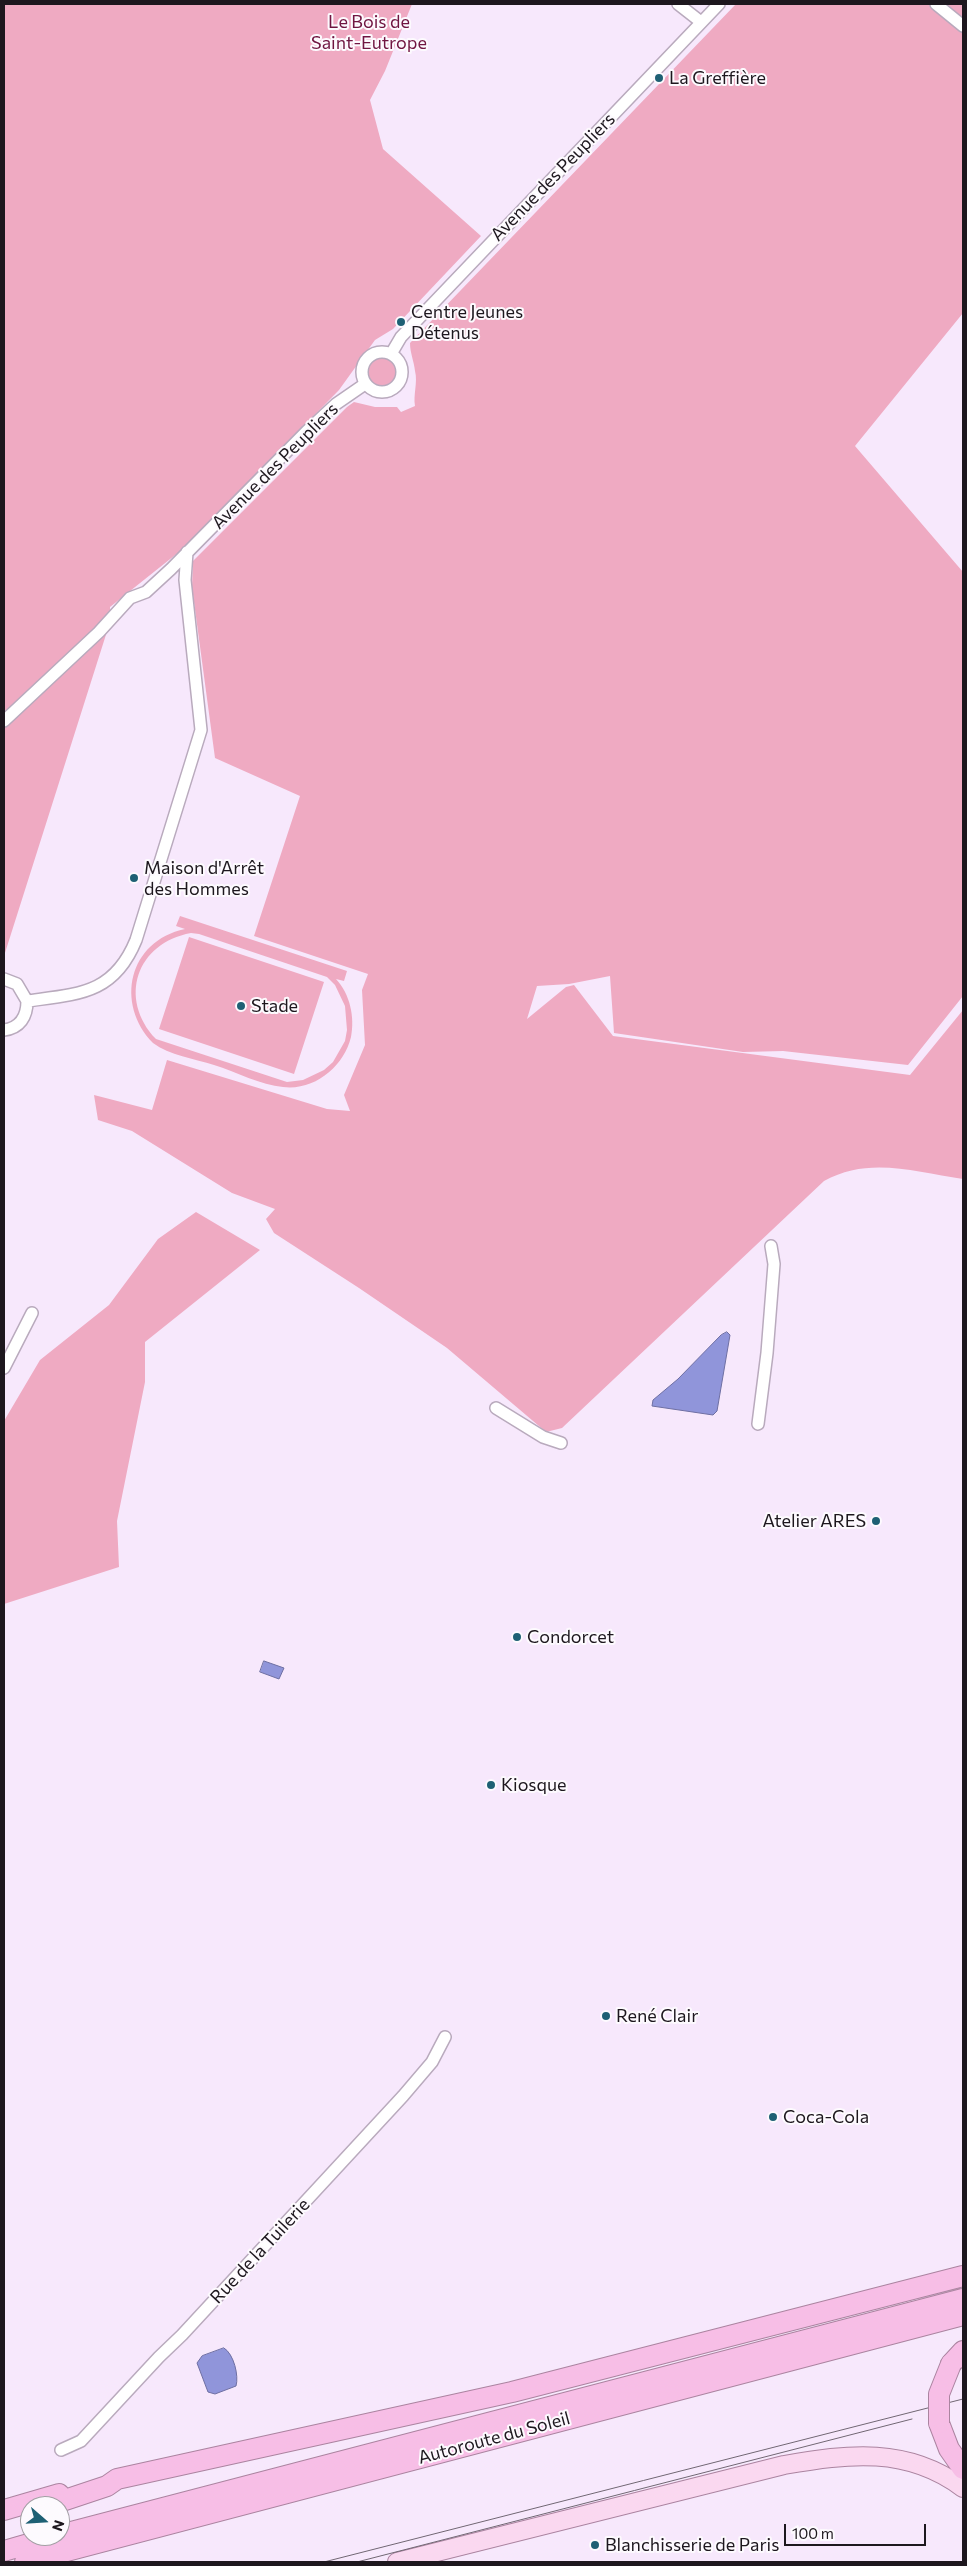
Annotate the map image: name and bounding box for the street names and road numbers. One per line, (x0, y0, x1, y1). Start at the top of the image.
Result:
street label: Avenue des Peupliers (486, 108, 620, 246)
street label: Avenue des Peupliers (207, 398, 343, 534)
street label: Rue de la Tuilerie (206, 2194, 314, 2308)
street label: Autoroute du Soleil (416, 2407, 572, 2469)

